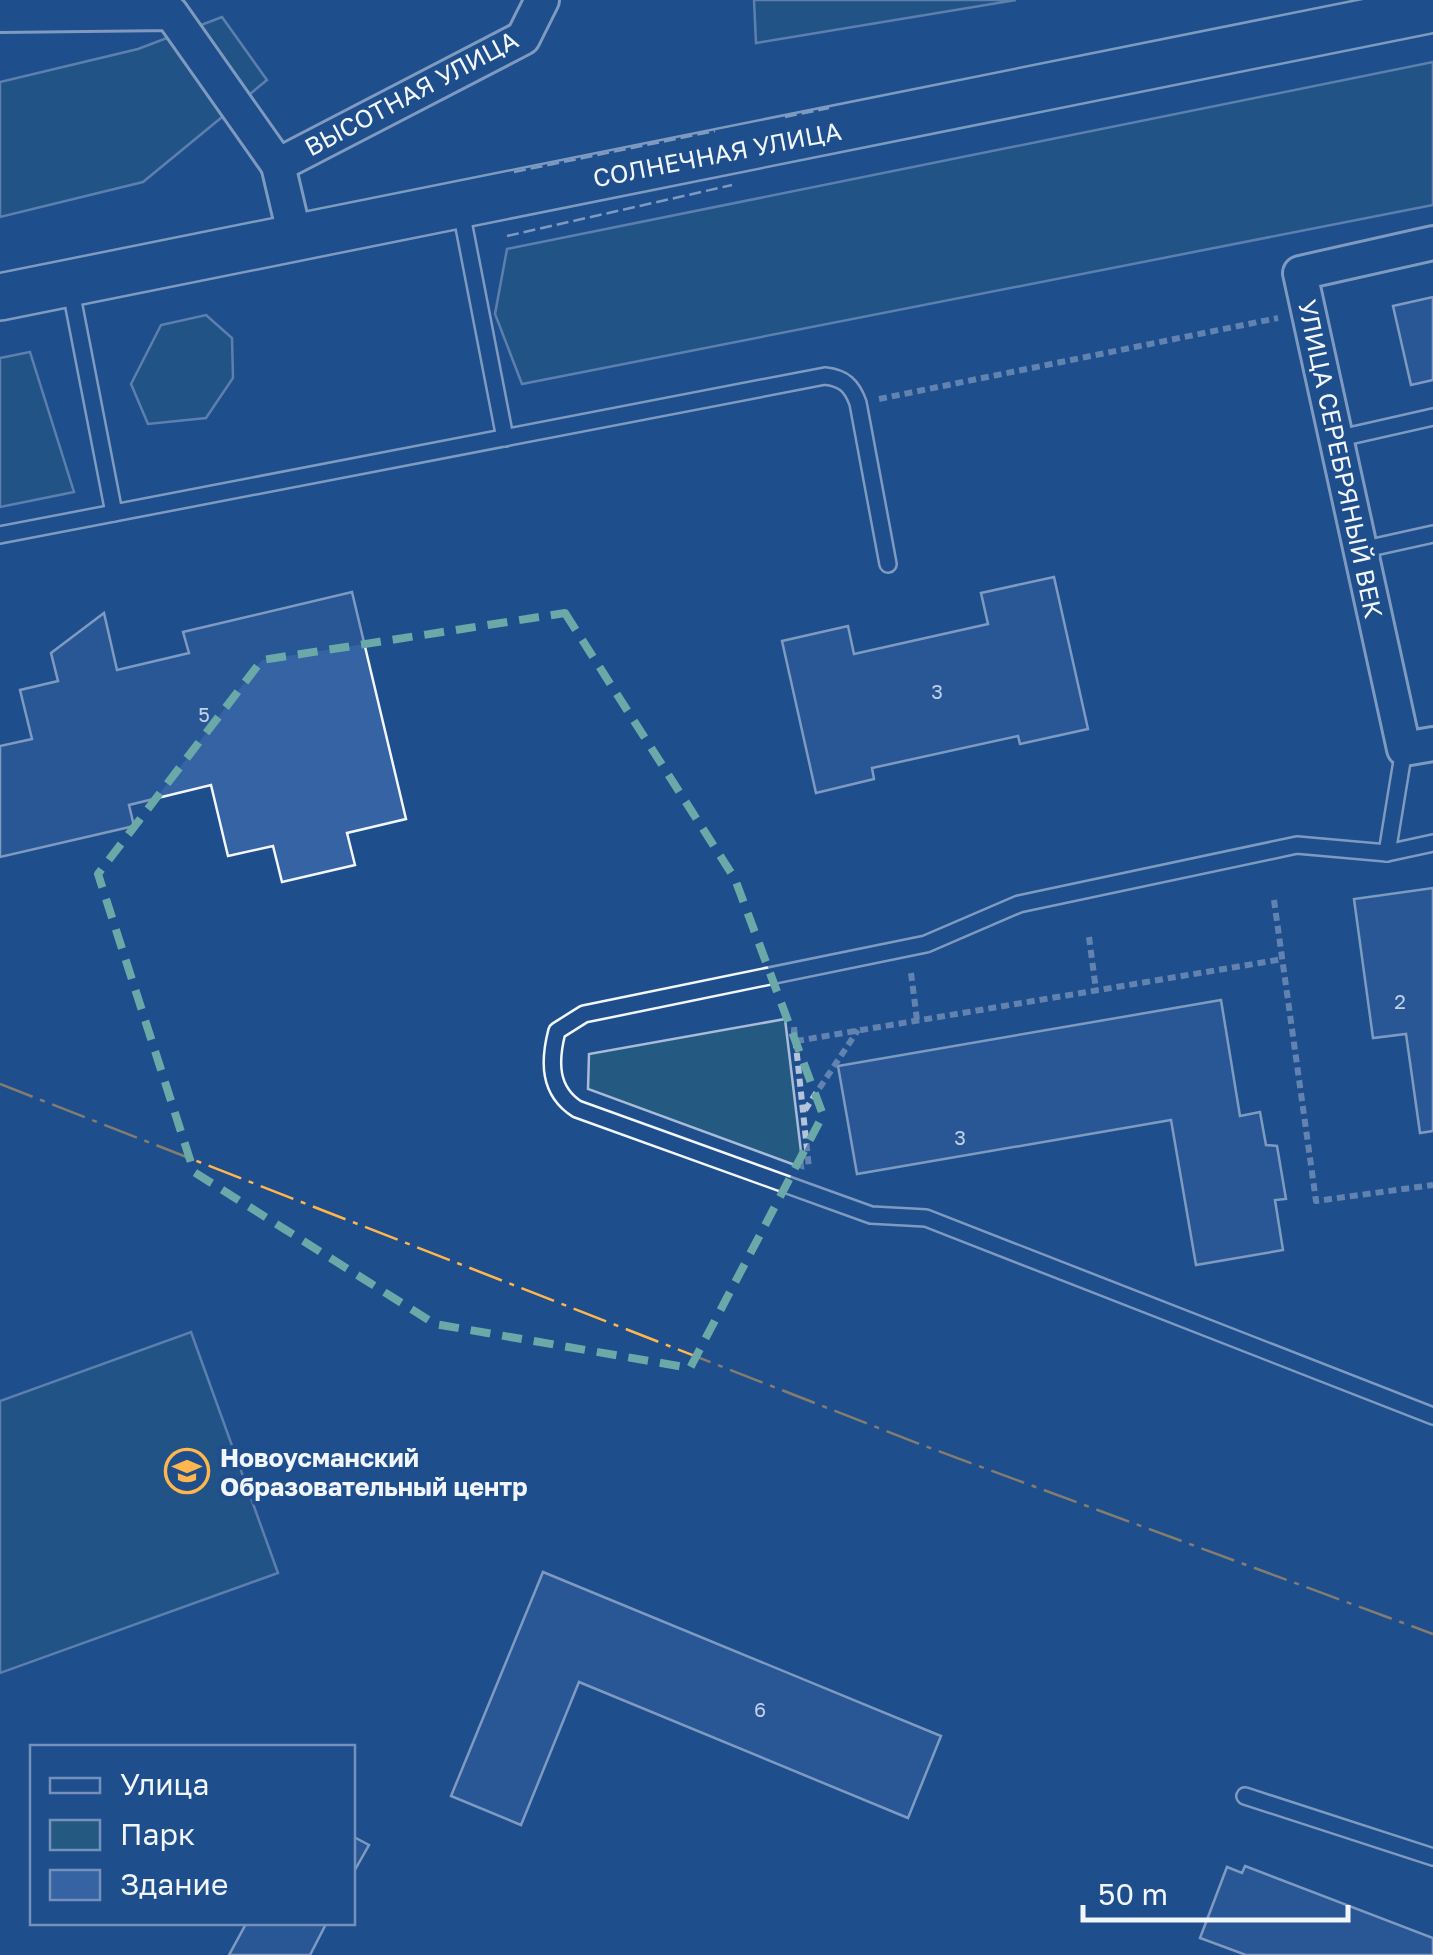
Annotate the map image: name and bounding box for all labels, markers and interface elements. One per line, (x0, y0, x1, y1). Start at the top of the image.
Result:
street label: ВЫСОТНАЯ УЛИЦА (299, 23, 523, 162)
street label: СОЛНЕЧНАЯ УЛИЦА (590, 115, 844, 193)
street label: УЛИЦА СЕРЕБРЯНЫЙ ВЕК (1292, 297, 1390, 621)
house number: 3 (931, 679, 943, 703)
house number: 5 (198, 702, 210, 726)
house number: 2 (1394, 989, 1406, 1013)
house number: 3 (954, 1125, 966, 1149)
place label: Новоусманский Образовательный центр (220, 1442, 528, 1502)
school or university icon: Новоусманский Образовательный центр (164, 1448, 210, 1494)
house number: 6 (754, 1697, 766, 1721)
legend (30, 1745, 355, 1925)
text: Улица (120, 1766, 209, 1802)
text: Парк (120, 1816, 195, 1852)
scale bar (1083, 1860, 1348, 1922)
text: Здание (120, 1866, 228, 1902)
text: 50 m (1098, 1876, 1168, 1912)

